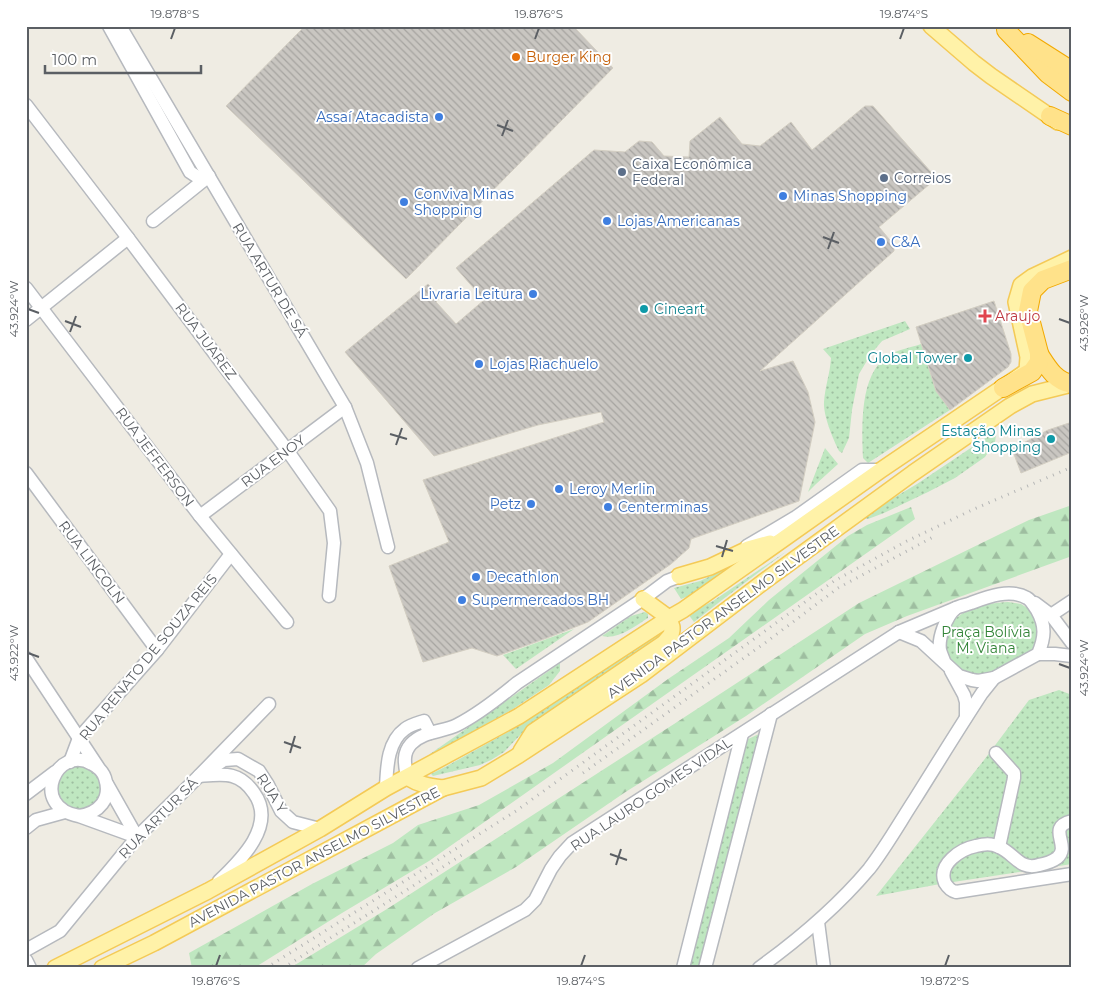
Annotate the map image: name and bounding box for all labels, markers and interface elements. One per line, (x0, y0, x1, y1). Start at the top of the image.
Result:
text: 19.878°S (151, 6, 199, 21)
text: 19.876°S (515, 6, 563, 21)
text: 19.874°S (880, 6, 928, 21)
scale bar (45, 42, 201, 74)
place label: Burger King (526, 48, 612, 66)
text: 100 m (52, 50, 97, 69)
marker: Burger King (510, 51, 522, 63)
place label: Assaí Atacadista (316, 108, 429, 126)
marker: Assaí Atacadista (433, 111, 445, 123)
place label: Caixa Econômica Federal (632, 155, 752, 189)
marker: Caixa Econômica Federal (616, 166, 628, 178)
place label: Correios (894, 169, 951, 187)
marker: Correios (878, 172, 890, 184)
place label: Conviva Minas Shopping (414, 185, 514, 219)
place label: Minas Shopping (793, 187, 907, 205)
marker: Minas Shopping (777, 190, 789, 202)
marker: Conviva Minas Shopping (398, 196, 410, 208)
place label: Lojas Americanas (617, 212, 740, 230)
marker: Lojas Americanas (601, 215, 613, 227)
street label: RUA ARTUR DE SÁ (229, 219, 312, 341)
place label: C&A (891, 233, 921, 251)
marker: C&A (875, 236, 887, 248)
text: 43.924°W (6, 280, 21, 338)
place label: Livraria Leitura (420, 285, 523, 303)
marker: Livraria Leitura (527, 288, 539, 300)
text: 43.926°W (1076, 295, 1091, 351)
street label: RUA JUAREZ (171, 299, 241, 383)
place label: Cineart (654, 300, 705, 318)
marker: Cineart (638, 303, 650, 315)
place label: Araujo (995, 307, 1041, 325)
marker: Araujo (979, 310, 991, 322)
place label: Global Tower (867, 349, 958, 367)
marker: Global Tower (962, 352, 974, 364)
place label: Lojas Riachuelo (489, 355, 598, 373)
marker: Lojas Riachuelo (473, 358, 485, 370)
street label: RUA JEFFERSON (112, 404, 198, 510)
place label: Estação Minas Shopping (941, 422, 1041, 456)
street label: RUA ENOY (237, 431, 309, 491)
marker: Estação Minas Shopping (1045, 433, 1057, 445)
place label: Leroy Merlin (569, 480, 655, 498)
marker: Leroy Merlin (553, 483, 565, 495)
place label: Petz (490, 495, 521, 513)
marker: Petz (525, 498, 537, 510)
place label: Centerminas (618, 498, 708, 516)
marker: Centerminas (602, 501, 614, 513)
street label: RUA LINCOLN (55, 517, 129, 607)
street label: AVENIDA PASTOR ANSELMO SILVESTRE (604, 522, 842, 702)
place label: Decathlon (486, 568, 559, 586)
street label: RUA RENATO DE SOUZA REIS (75, 570, 221, 744)
marker: Decathlon (470, 571, 482, 583)
place label: Supermercados BH (472, 591, 609, 609)
marker: Supermercados BH (456, 594, 468, 606)
park label: Praça Bolívia M. Viana (941, 623, 1031, 657)
text: 43.922°W (6, 625, 21, 681)
text: 43.924°W (1076, 639, 1091, 697)
street label: RUA LAURO GOMES VIDAL (567, 733, 736, 855)
street label: RUA Y (253, 770, 291, 816)
street label: RUA ARTUR SÁ (115, 773, 202, 862)
street label: AVENIDA PASTOR ANSELMO SILVESTRE (185, 783, 443, 931)
text: 19.876°S (192, 973, 240, 988)
text: 19.874°S (557, 973, 605, 988)
text: 19.872°S (921, 973, 969, 988)

